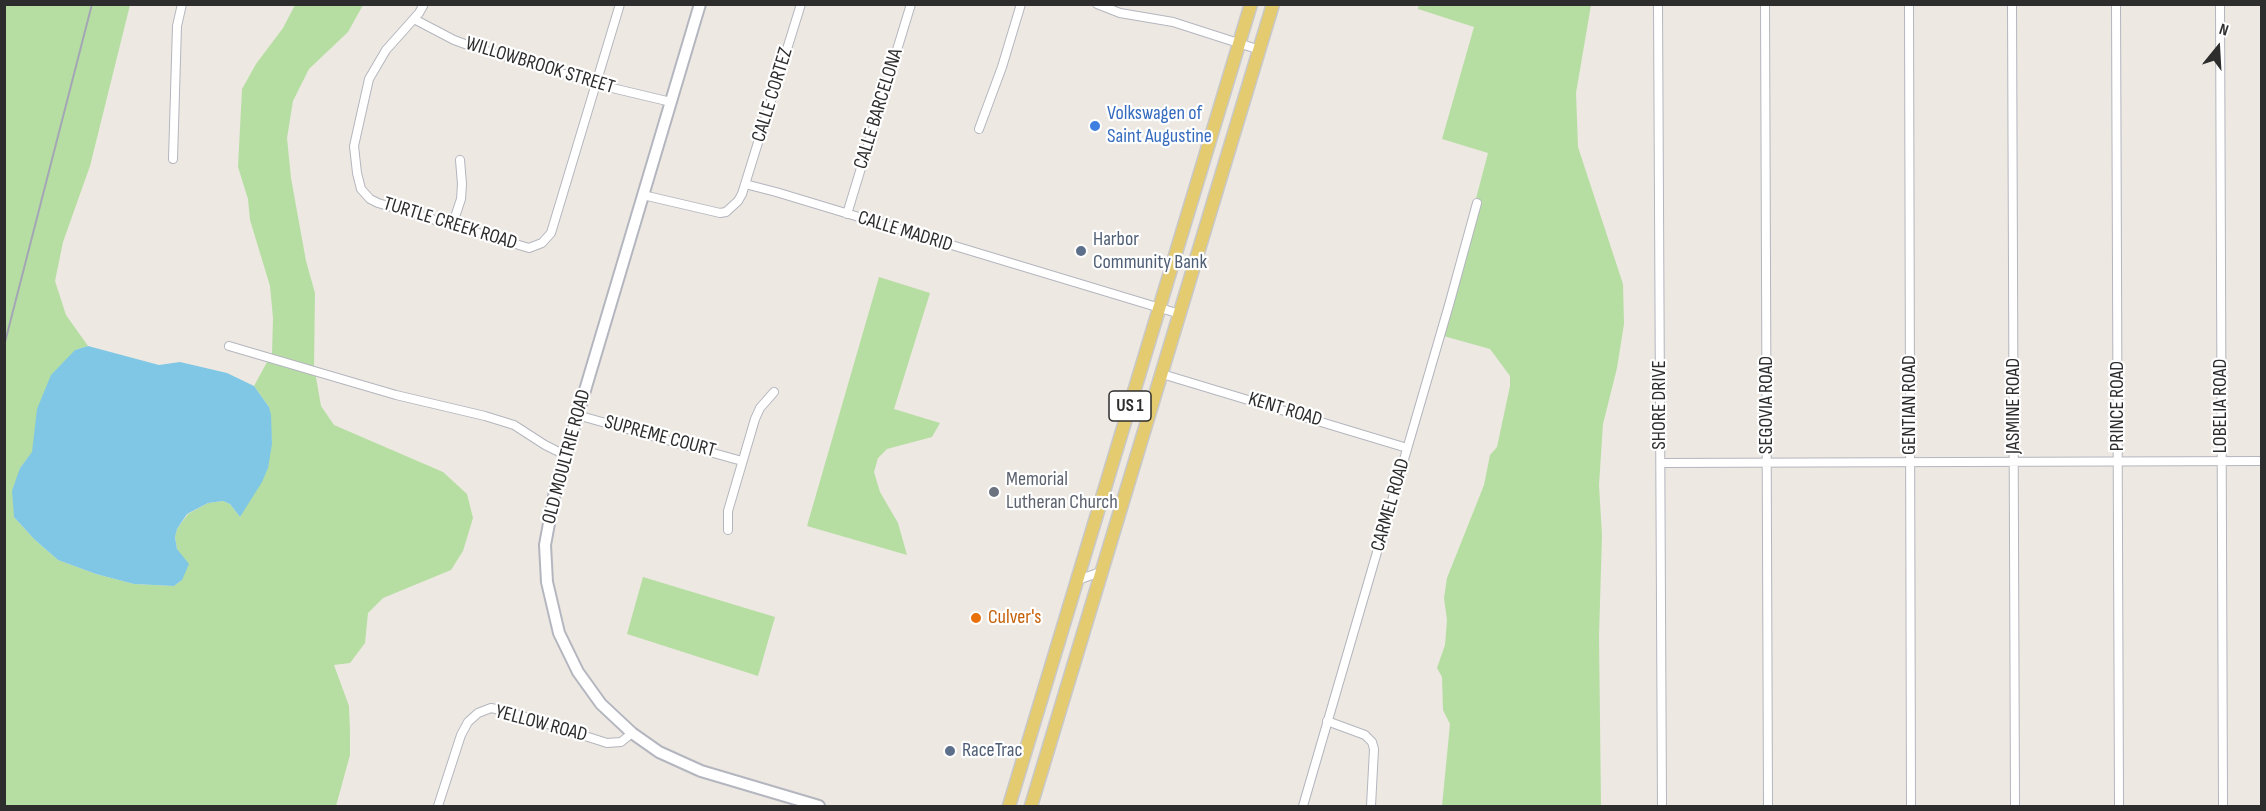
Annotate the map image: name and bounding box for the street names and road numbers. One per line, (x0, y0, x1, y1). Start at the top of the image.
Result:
street label: WILLOWBROOK STREET (463, 32, 617, 100)
street label: CALLE CORTEZ (747, 45, 799, 145)
street label: CALLE BARCELONA (849, 46, 909, 172)
street label: TURTLE CREEK ROAD (380, 192, 520, 256)
street label: CALLE MADRID (855, 206, 955, 258)
street label: GENTIAN ROAD (1898, 355, 1922, 455)
street label: SEGOVIA ROAD (1755, 356, 1779, 454)
street label: JASMINE ROAD (2002, 358, 2026, 454)
street label: LOBELIA ROAD (2209, 359, 2233, 453)
street label: SHORE DRIVE (1648, 360, 1672, 450)
street label: PRINCE ROAD (2106, 361, 2130, 451)
street label: OLD MOULTRIE ROAD (538, 387, 596, 527)
street label: KENT ROAD (1245, 387, 1325, 433)
road number: US 1 (1109, 391, 1151, 421)
street label: SUPREME COURT (602, 411, 718, 463)
street label: CARMEL ROAD (1366, 456, 1416, 554)
street label: YELLOW ROAD (492, 700, 590, 748)

